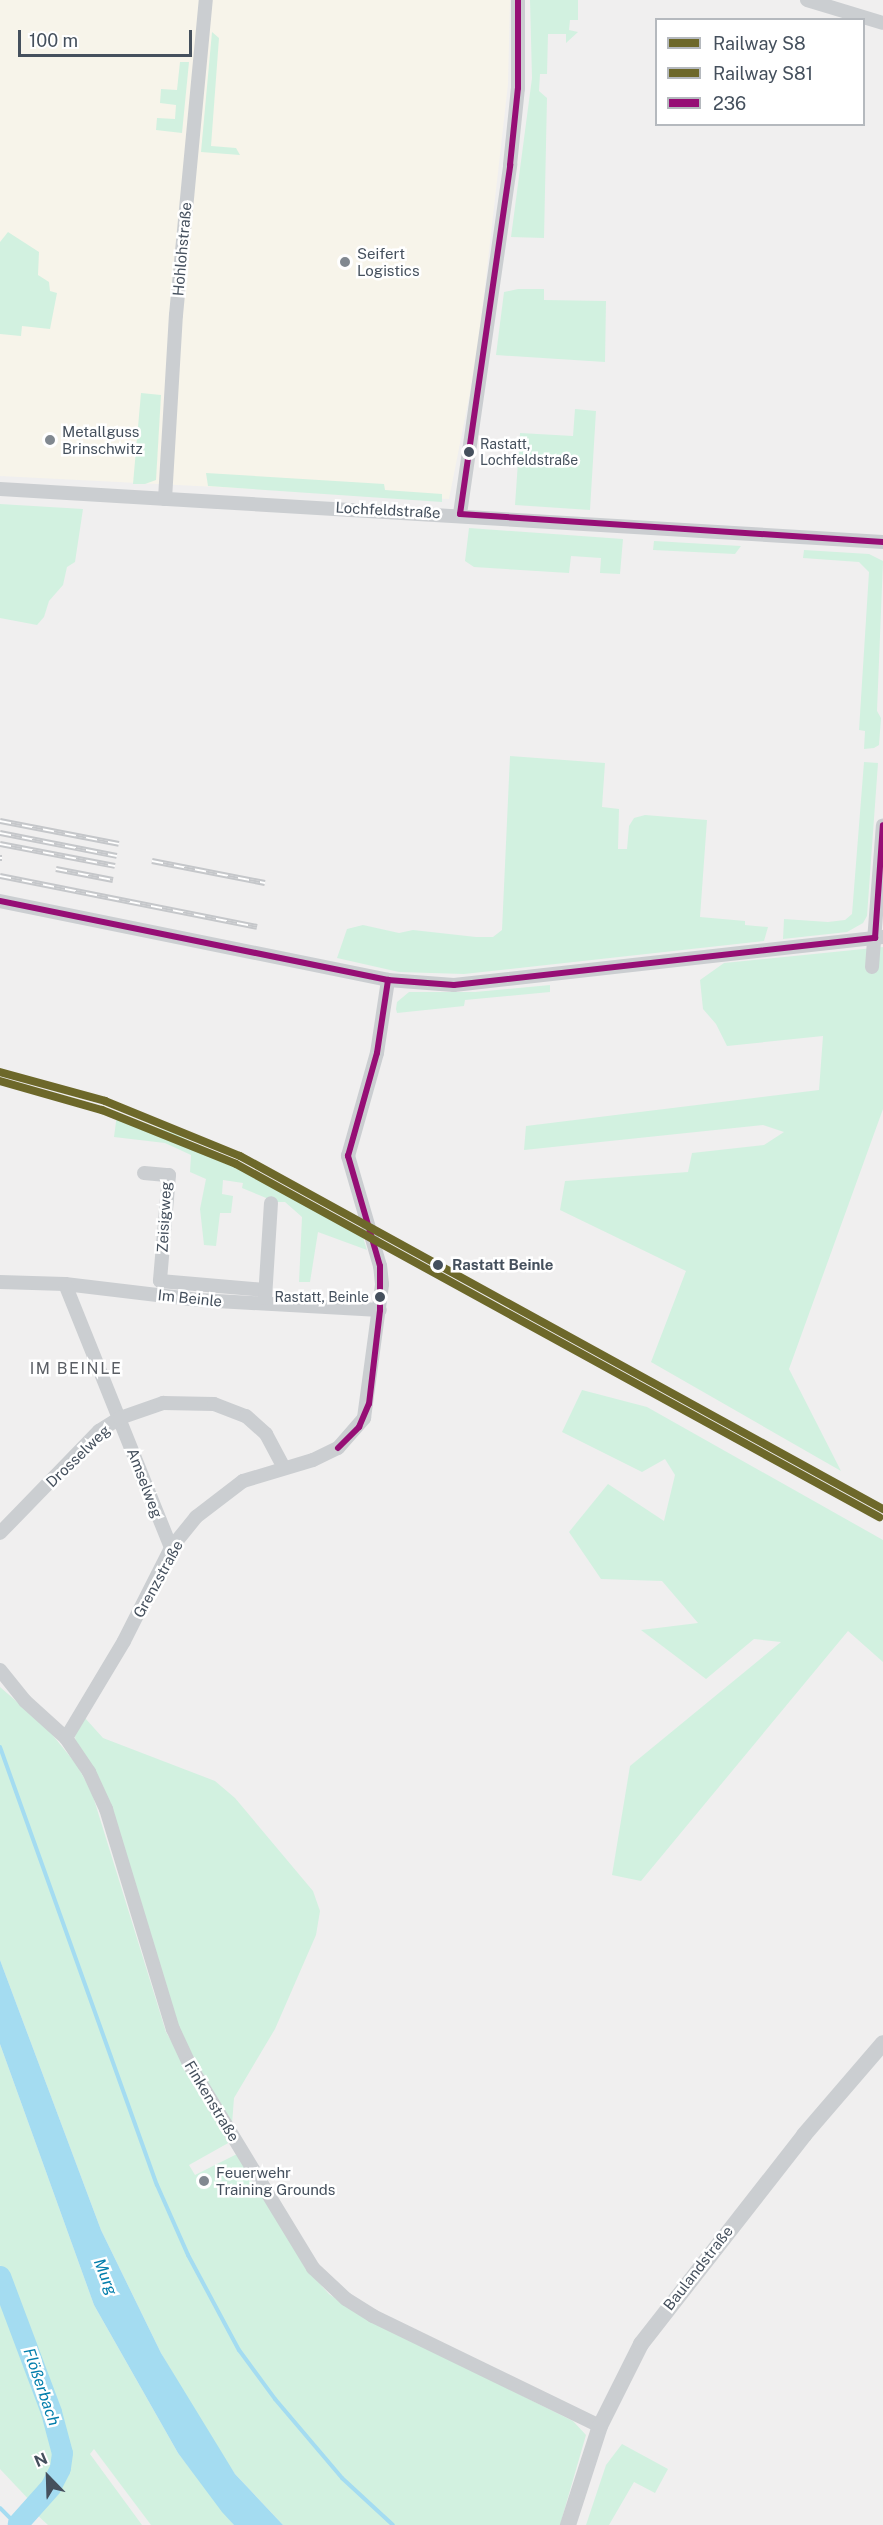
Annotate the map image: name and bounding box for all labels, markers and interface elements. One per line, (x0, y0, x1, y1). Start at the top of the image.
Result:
scale bar (21, 18, 195, 56)
legend (655, 18, 865, 126)
text: 100 m (29, 30, 78, 51)
text: Railway S8 (713, 33, 806, 54)
text: Railway S81 (713, 63, 813, 84)
text: 236 (713, 93, 746, 114)
street label: Hohlohstraße (169, 201, 195, 297)
place label: Seifert Logistics (357, 244, 420, 279)
marker: Seifert Logistics (338, 255, 352, 269)
place label: Metallguss Brinschwitz (62, 422, 143, 457)
marker: Metallguss Brinschwitz (43, 433, 57, 447)
place label: Rastatt, Lochfeldstraße (480, 436, 578, 468)
marker: Rastatt, Lochfeldstraße (463, 446, 475, 458)
street label: Lochfeldstraße (335, 498, 441, 522)
street label: Zeisigweg (153, 1181, 175, 1253)
marker: Rastatt Beinle (429, 1256, 447, 1274)
place label: Rastatt Beinle (452, 1256, 553, 1274)
street label: Im Beinle (157, 1286, 223, 1310)
place label: Rastatt, Beinle (274, 1289, 369, 1305)
marker: Rastatt, Beinle (374, 1291, 386, 1303)
district label: IM BEINLE (30, 1359, 122, 1379)
street label: Drosselweg (42, 1421, 114, 1491)
street label: Amselweg (123, 1446, 167, 1520)
street label: Grenzstraße (129, 1537, 187, 1621)
street label: Finkenstraße (181, 2057, 243, 2145)
place label: Feuerwehr Training Grounds (216, 2163, 335, 2198)
marker: Feuerwehr Training Grounds (197, 2174, 211, 2188)
street label: Baulandstraße (660, 2222, 736, 2314)
water label: Murg (89, 2256, 121, 2298)
water label: Flößerbach (19, 2346, 63, 2428)
north arrow (18, 2447, 78, 2507)
text: N (31, 2449, 50, 2471)

